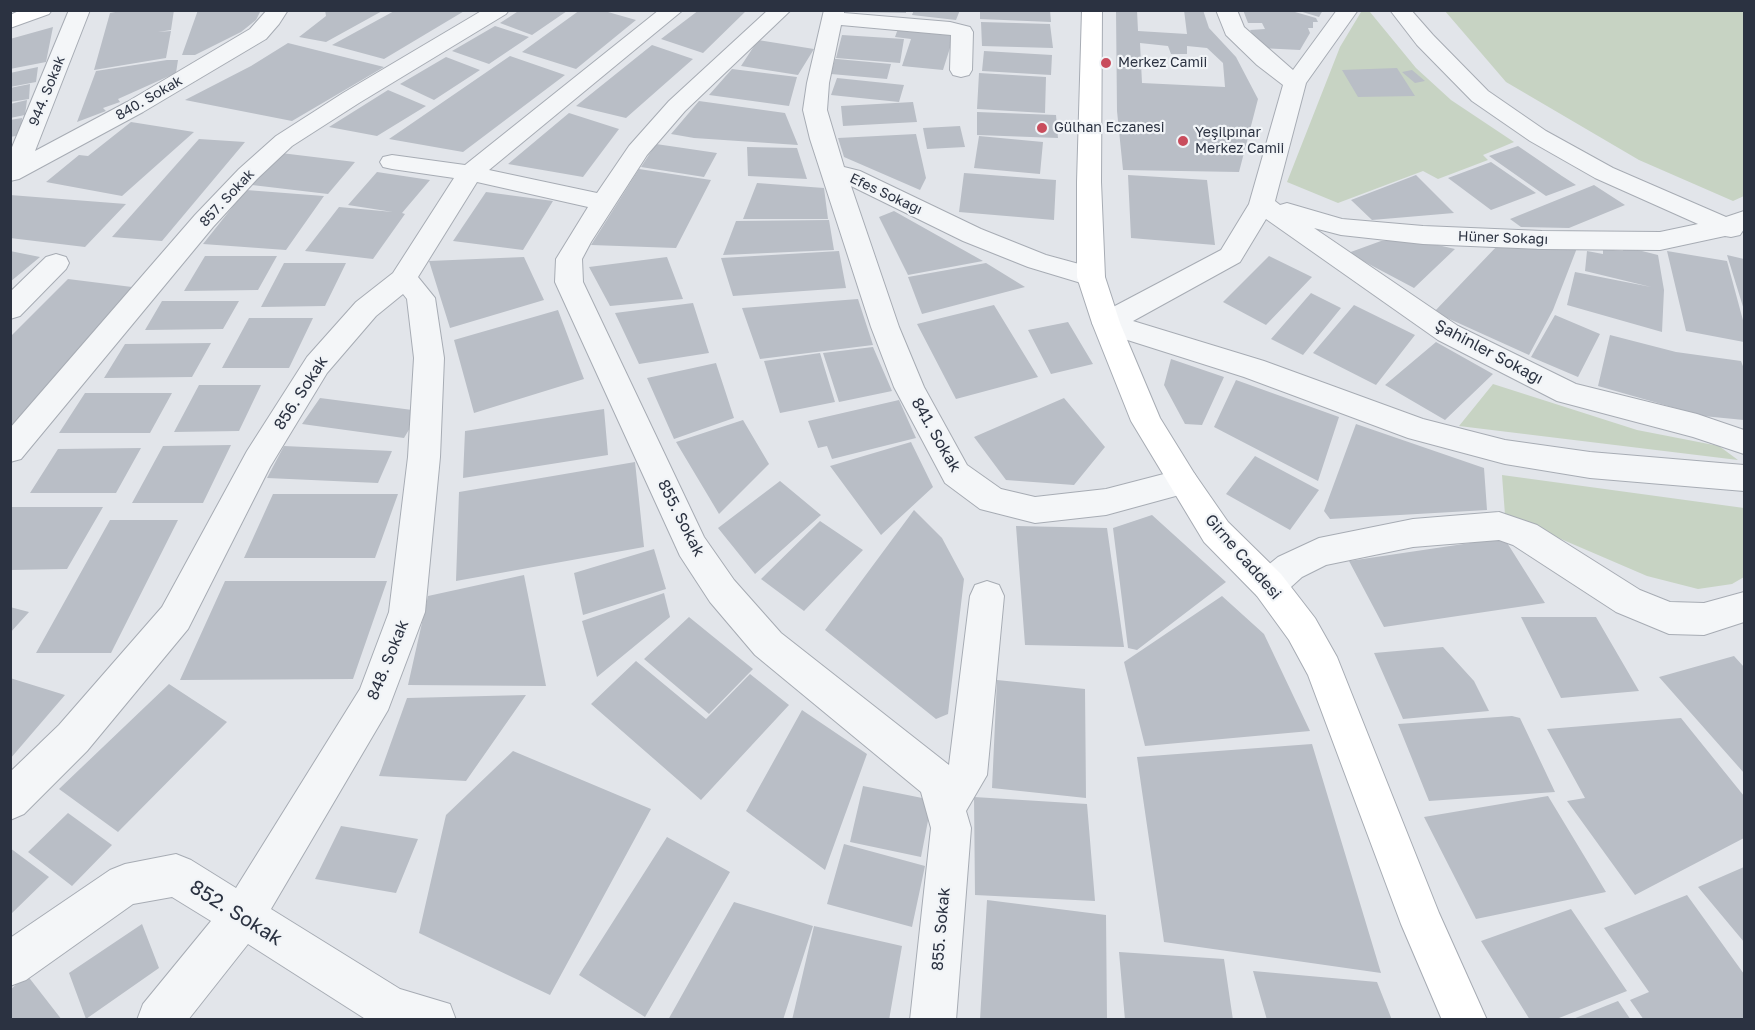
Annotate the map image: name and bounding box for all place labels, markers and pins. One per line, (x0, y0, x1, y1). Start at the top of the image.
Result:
place label: Merkez Camii (1118, 55, 1207, 71)
marker: Merkez Camii (1099, 56, 1113, 70)
place label: Gülhan Eczanesi (1054, 120, 1164, 136)
marker: Gülhan Eczanesi (1035, 121, 1049, 135)
place label: Yeşilpınar Merkez Camii (1195, 125, 1284, 158)
marker: Yeşilpınar Merkez Camii (1176, 134, 1190, 148)

